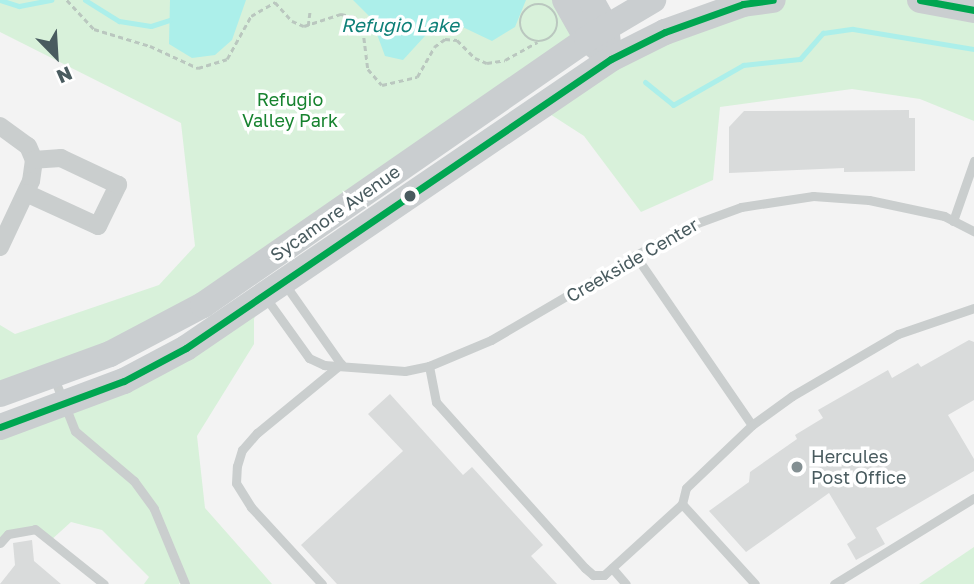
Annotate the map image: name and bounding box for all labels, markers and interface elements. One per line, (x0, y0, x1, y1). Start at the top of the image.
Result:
water label: Refugio Lake (341, 14, 459, 36)
north arrow (21, 21, 91, 91)
text: N (53, 62, 76, 89)
park label: Refugio Valley Park (242, 89, 338, 132)
street label: Sycamore Avenue (266, 160, 404, 266)
unlabelled marker (403, 189, 417, 203)
street label: Creekside Center (562, 213, 702, 307)
place label: Hercules Post Office (811, 446, 906, 489)
marker: Hercules Post Office (789, 459, 805, 475)

